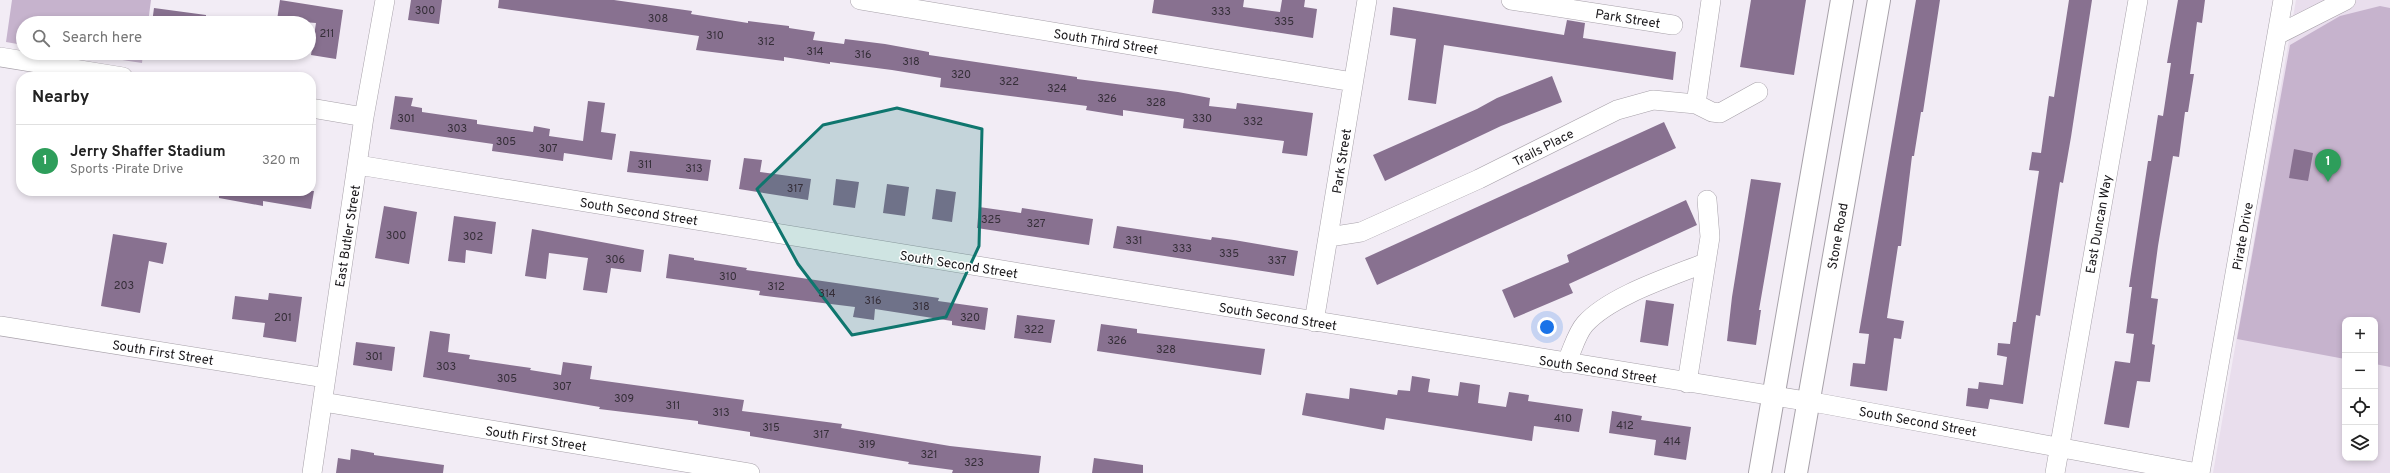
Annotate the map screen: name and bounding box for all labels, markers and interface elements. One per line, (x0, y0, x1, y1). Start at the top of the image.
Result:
house number: 300 (415, 4, 435, 18)
house number: 333 (1211, 5, 1231, 19)
street label: Park Street (1594, 7, 1661, 33)
house number: 308 (648, 12, 668, 26)
house number: 335 (1274, 15, 1294, 29)
search box (16, 16, 316, 60)
icon: search (30, 27, 52, 49)
house number: 211 (320, 27, 334, 41)
street label: South Third Street (1052, 27, 1159, 59)
text: Search here (62, 29, 142, 48)
house number: 310 (706, 29, 724, 43)
house number: 312 (757, 35, 775, 49)
house number: 314 (806, 45, 824, 59)
house number: 316 (854, 48, 872, 62)
house number: 318 (902, 55, 920, 69)
house number: 320 (951, 68, 971, 82)
house number: 322 (999, 75, 1019, 89)
house number: 324 (1047, 82, 1067, 96)
text: Nearby (32, 87, 89, 109)
house number: 326 (1097, 92, 1117, 106)
house number: 328 (1146, 96, 1166, 110)
house number: 301 (397, 112, 415, 126)
house number: 330 (1192, 112, 1212, 126)
house number: 332 (1243, 115, 1263, 129)
house number: 303 (447, 122, 467, 136)
street label: Trails Place (1511, 127, 1577, 171)
street label: Park Street (1330, 128, 1356, 195)
house number: 305 (496, 135, 516, 149)
house number: 307 (539, 142, 558, 156)
text: Jerry Shaffer Stadium (70, 143, 226, 162)
pin: 1 (2315, 149, 2341, 182)
text: 1 (42, 153, 48, 169)
text: 320 m (262, 153, 300, 169)
house number: 311 (638, 158, 652, 172)
text: Sports · Pirate Drive (70, 162, 183, 178)
house number: 313 (685, 162, 703, 176)
street label: East Duncan Way (2083, 174, 2117, 275)
house number: 317 (787, 182, 803, 196)
street label: East Butler Street (333, 184, 365, 289)
street label: South Second Street (578, 196, 699, 230)
street label: Pirate Drive (2230, 201, 2258, 271)
street label: Stone Road (1825, 202, 1853, 271)
house number: 325 (981, 213, 1001, 227)
house number: 327 (1027, 217, 1046, 231)
house number: 300 (386, 229, 406, 243)
house number: 302 (463, 230, 483, 244)
house number: 331 (1125, 234, 1143, 248)
house number: 333 (1172, 242, 1192, 256)
house number: 335 (1219, 247, 1239, 261)
street label: South Second Street (898, 249, 1019, 283)
house number: 306 (605, 253, 625, 267)
house number: 337 (1268, 254, 1287, 268)
house number: 310 (719, 270, 737, 284)
house number: 203 (114, 279, 134, 293)
house number: 312 (767, 280, 785, 294)
house number: 314 (818, 287, 836, 301)
house number: 316 (864, 294, 882, 308)
house number: 318 (912, 300, 930, 314)
street label: South Second Street (1217, 301, 1338, 335)
house number: 201 (274, 311, 292, 325)
house number: 320 (960, 311, 980, 325)
your location (1537, 317, 1557, 337)
map controls (2342, 317, 2378, 461)
button: + (2342, 317, 2378, 353)
house number: 322 (1024, 323, 1044, 337)
house number: 326 (1107, 334, 1127, 348)
street label: South First Street (111, 338, 215, 370)
house number: 328 (1156, 343, 1176, 357)
house number: 301 (365, 350, 383, 364)
button: − (2342, 353, 2378, 389)
street label: South Second Street (1537, 354, 1658, 388)
house number: 303 (436, 360, 456, 374)
house number: 305 (497, 372, 517, 386)
house number: 307 (553, 380, 572, 394)
button: locate (2342, 389, 2378, 425)
house number: 309 (614, 392, 634, 406)
house number: 311 (666, 399, 680, 413)
street label: South Second Street (1857, 405, 1978, 441)
house number: 313 (712, 406, 730, 420)
house number: 410 (1554, 412, 1572, 426)
house number: 412 (1616, 419, 1634, 433)
house number: 315 (762, 421, 780, 435)
street label: South First Street (484, 424, 588, 456)
button: layers (2342, 425, 2378, 461)
house number: 317 (813, 428, 829, 442)
house number: 414 (1663, 435, 1681, 449)
house number: 319 (858, 438, 876, 452)
house number: 321 (920, 448, 938, 462)
house number: 323 (964, 456, 984, 470)

